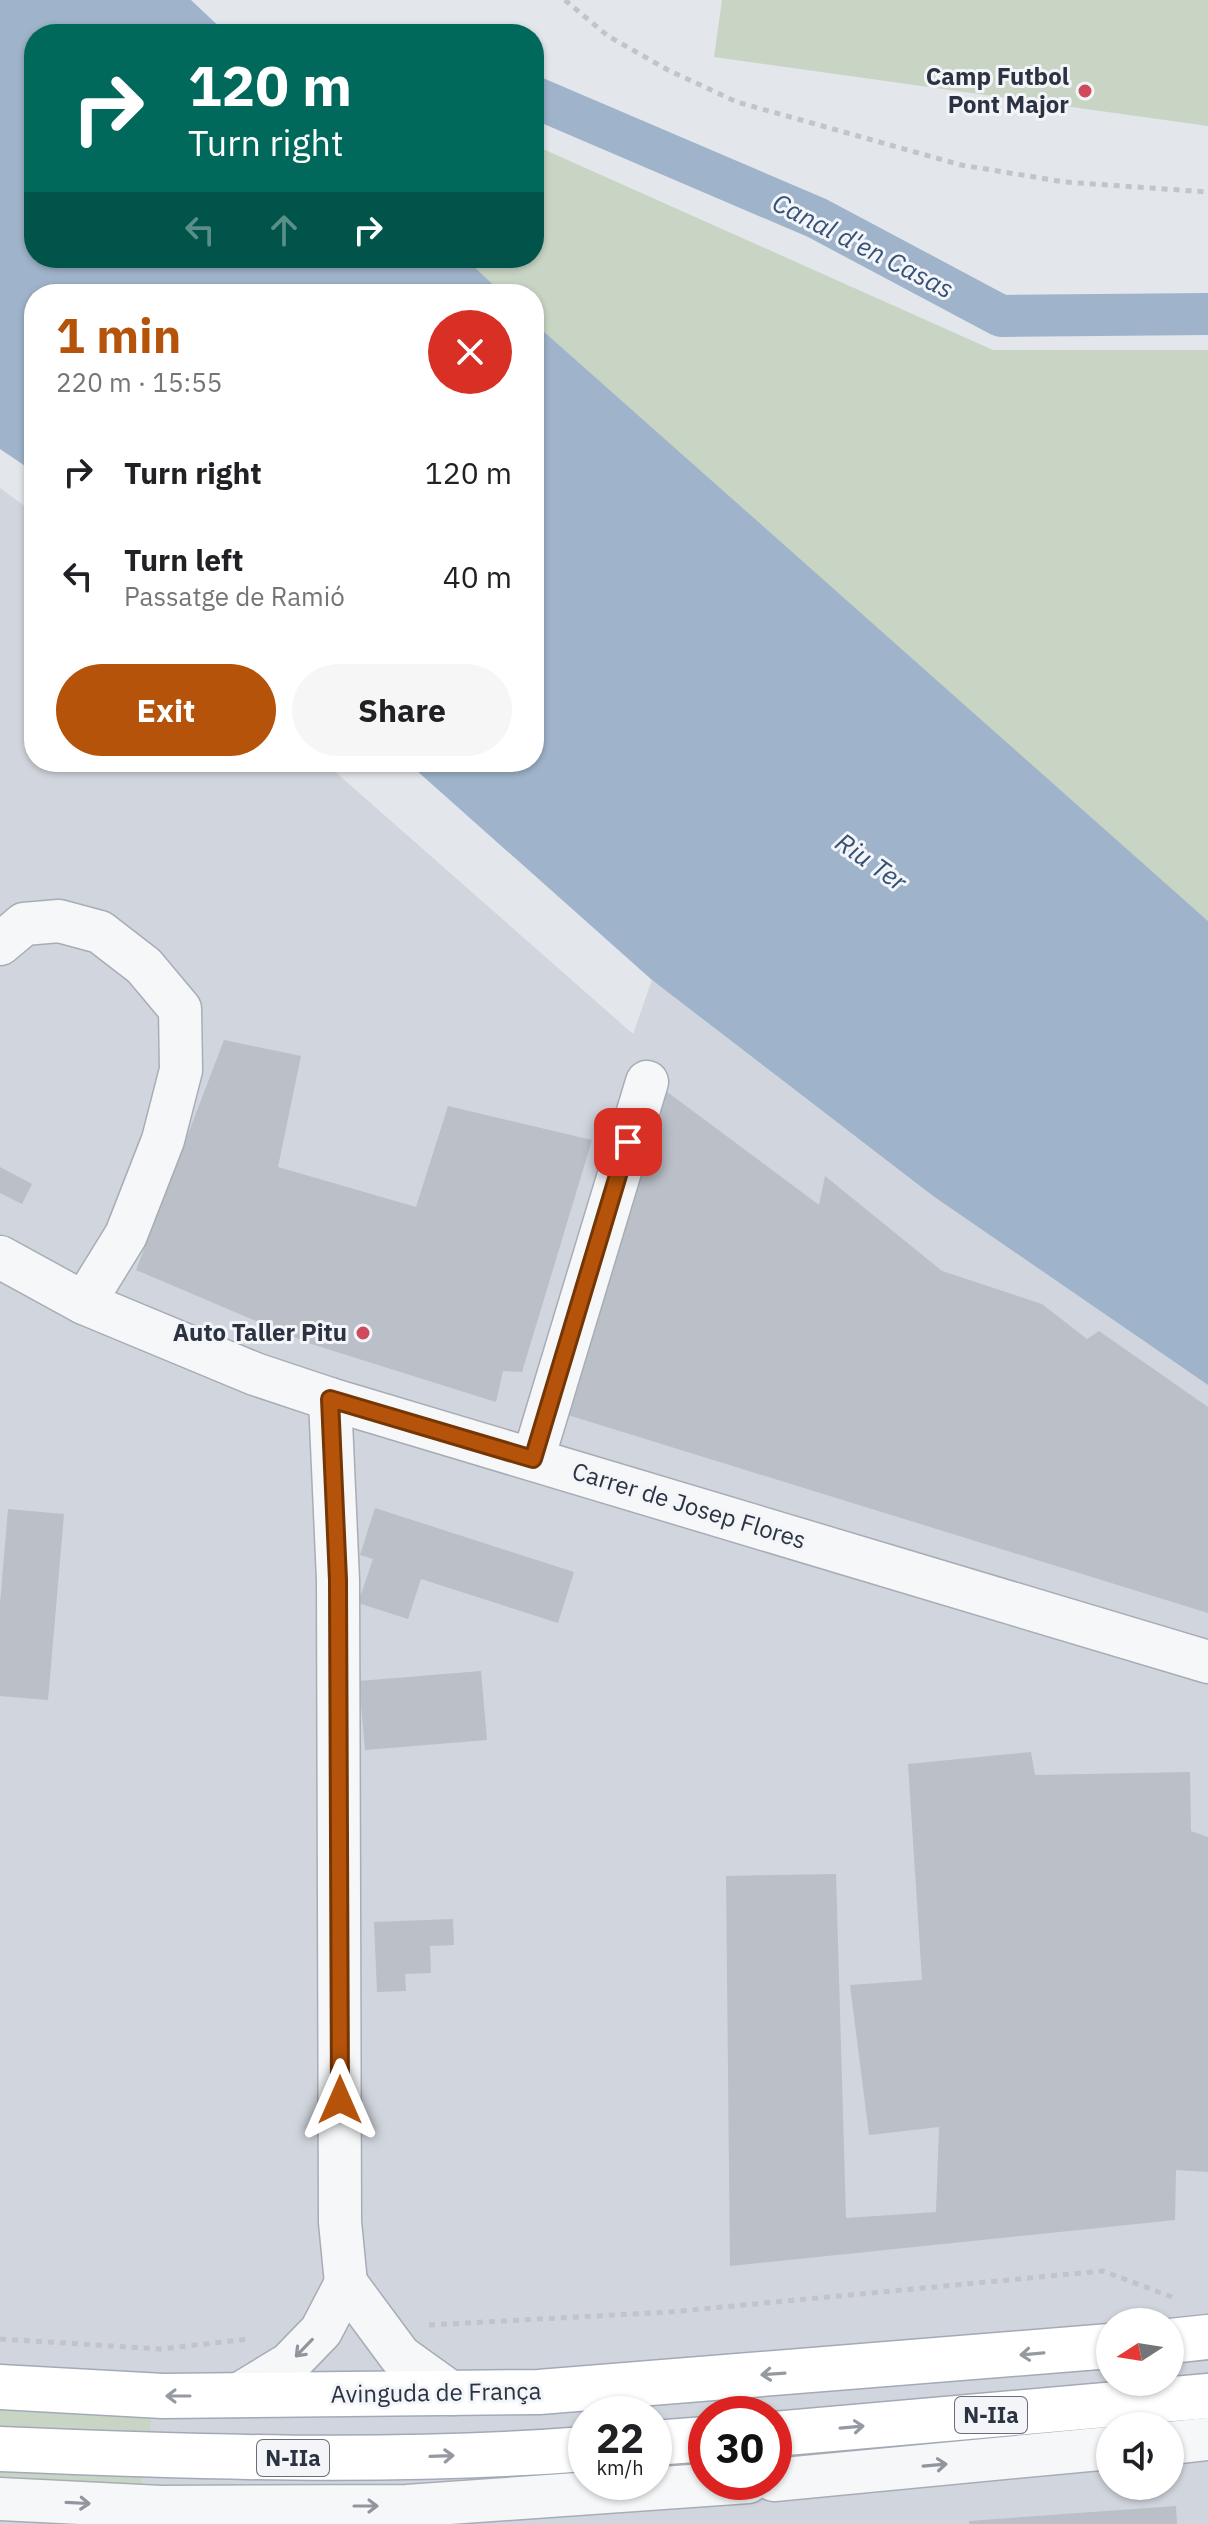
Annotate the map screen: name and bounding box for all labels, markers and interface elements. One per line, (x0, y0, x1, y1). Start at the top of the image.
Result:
text: 120 m (188, 49, 352, 121)
icon: right (56, 56, 160, 160)
place label: Camp Futbol Pont Major (926, 60, 1069, 120)
marker: Camp Futbol Pont Major (1076, 82, 1094, 100)
text: Turn right (188, 119, 344, 166)
water label: Canal d'en Casas (767, 185, 960, 305)
icon: left (178, 208, 222, 252)
icon: ahead (262, 208, 306, 252)
icon: right (346, 208, 390, 252)
text: 1 min (56, 304, 181, 366)
button: close (428, 310, 512, 394)
text: 220 m · 15:55 (56, 365, 222, 399)
icon: right (56, 450, 100, 494)
text: Turn right (124, 453, 262, 492)
text: 120 m (425, 453, 512, 492)
text: Turn left (124, 540, 243, 579)
icon: left (56, 554, 100, 598)
text: 40 m (443, 557, 512, 596)
text: Passatge de Ramió (124, 579, 345, 613)
button: Exit (56, 664, 276, 756)
button: Share (292, 664, 512, 756)
water label: Riu Ter (829, 824, 915, 899)
pin (594, 1108, 662, 1176)
icon: arrive (606, 1120, 650, 1164)
place label: Auto Taller Pitu (173, 1316, 347, 1348)
marker: Auto Taller Pitu (354, 1324, 372, 1342)
street label: Carrer de Josep Flores (569, 1454, 810, 1556)
position arrow (298, 2058, 382, 2142)
north arrow (1096, 2308, 1184, 2396)
map controls (1096, 2308, 1184, 2500)
one-way arrow (294, 2338, 313, 2358)
one-way arrow (1019, 2346, 1046, 2361)
one-way arrow (760, 2367, 787, 2382)
street label: Avinguda de França (330, 2374, 542, 2410)
one-way arrow (165, 2388, 192, 2404)
speed limit sign: 30 (688, 2396, 792, 2500)
road number: N-IIa (955, 2397, 1027, 2433)
text: 22 (596, 2412, 644, 2464)
button: sound (1096, 2412, 1184, 2500)
one-way arrow (838, 2420, 865, 2435)
road number: N-IIa (257, 2440, 329, 2476)
one-way arrow (428, 2449, 455, 2464)
text: km/h (596, 2454, 644, 2481)
one-way arrow (921, 2457, 948, 2472)
one-way arrow (64, 2496, 91, 2511)
one-way arrow (352, 2498, 379, 2514)

